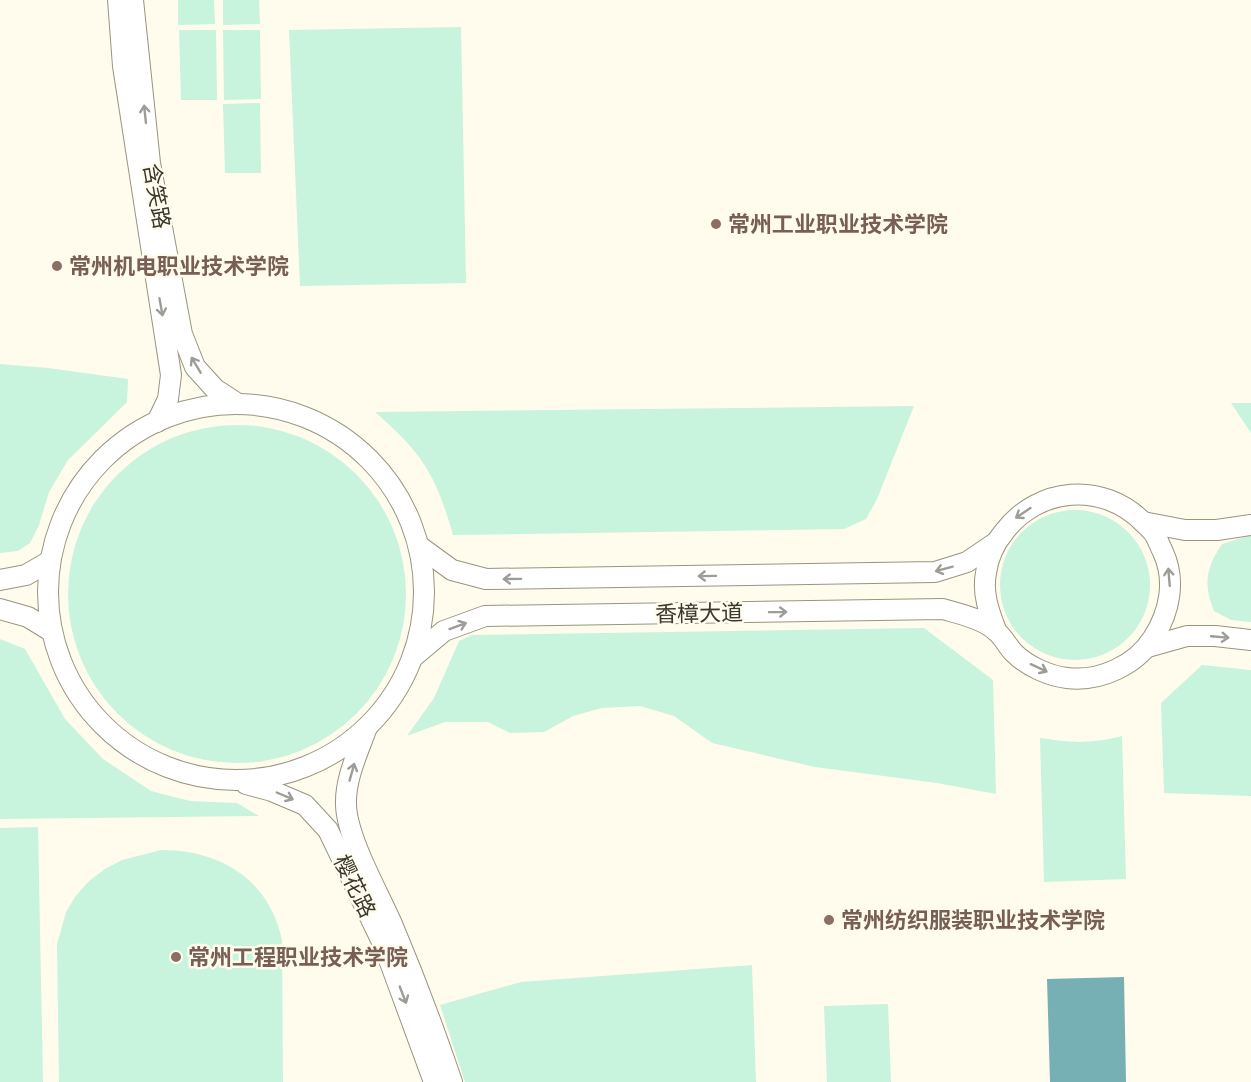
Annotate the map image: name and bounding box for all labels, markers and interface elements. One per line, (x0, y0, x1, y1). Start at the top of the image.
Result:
one-way arrow (139, 104, 150, 124)
street label: 含笑路 (137, 161, 176, 231)
place label: 常州工业职业技术学院 (728, 211, 948, 238)
marker: 常州工业职业技术学院 (709, 217, 723, 231)
place label: 常州机电职业技术学院 (69, 253, 289, 280)
marker: 常州机电职业技术学院 (50, 259, 64, 273)
one-way arrow (156, 297, 167, 317)
one-way arrow (190, 357, 202, 374)
one-way arrow (1015, 507, 1031, 519)
one-way arrow (935, 564, 954, 575)
one-way arrow (1163, 567, 1174, 587)
one-way arrow (698, 570, 718, 581)
one-way arrow (503, 573, 523, 585)
street label: 香樟大道 (655, 599, 743, 628)
one-way arrow (767, 606, 787, 618)
one-way arrow (449, 619, 467, 630)
one-way arrow (1209, 632, 1229, 643)
one-way arrow (1030, 663, 1048, 675)
one-way arrow (347, 763, 358, 782)
one-way arrow (275, 791, 294, 802)
street label: 樱花路 (328, 851, 381, 922)
place label: 常州纺织服装职业技术学院 (841, 907, 1105, 934)
marker: 常州纺织服装职业技术学院 (822, 913, 836, 927)
place label: 常州工程职业技术学院 (188, 944, 408, 971)
marker: 常州工程职业技术学院 (169, 950, 183, 964)
one-way arrow (398, 985, 409, 1004)

